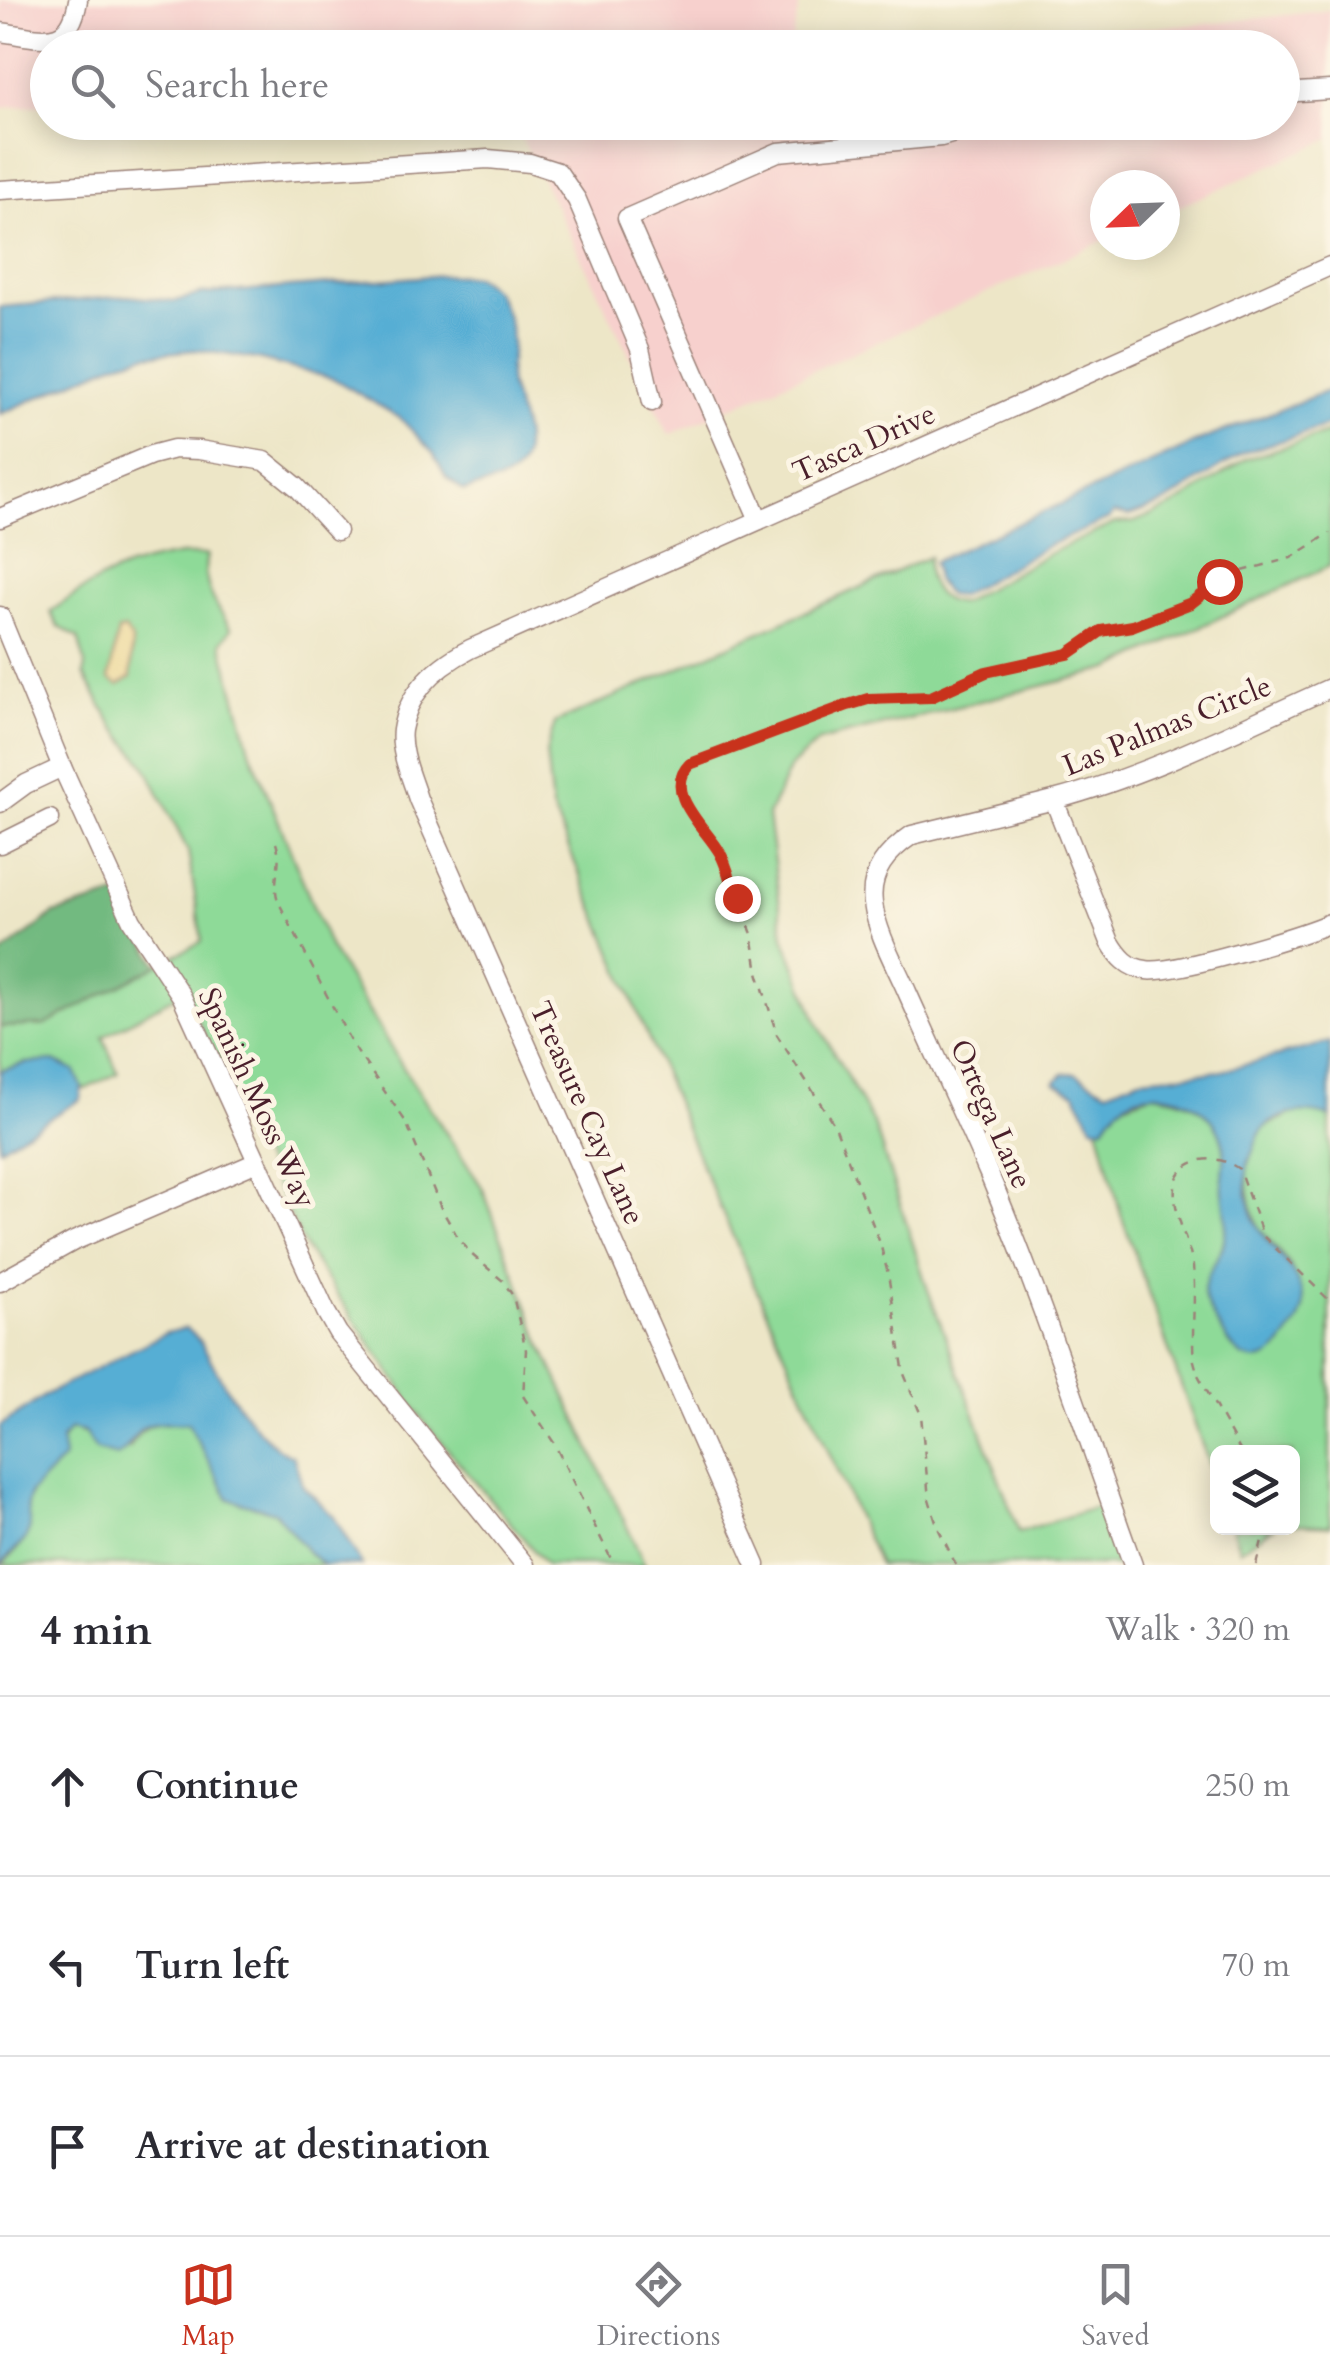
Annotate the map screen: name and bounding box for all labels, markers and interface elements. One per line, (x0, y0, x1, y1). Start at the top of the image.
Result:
search box (30, 30, 1300, 140)
icon: search (65, 58, 120, 113)
text: Search here (145, 59, 329, 111)
north arrow (1090, 170, 1180, 260)
street label: Tasca Drive (786, 393, 942, 493)
route start (1197, 559, 1243, 605)
street label: Las Palmas Circle (1057, 666, 1277, 786)
route end (715, 876, 761, 922)
street label: Spanish Moss Way (188, 981, 326, 1215)
street label: Treasure Cay Lane (519, 995, 655, 1231)
street label: Ortega Lane (940, 1033, 1042, 1195)
map controls (1210, 1445, 1300, 1535)
button: layers (1210, 1445, 1300, 1535)
text: 4 min (40, 1602, 152, 1659)
text: Walk · 320 m (1105, 1608, 1290, 1652)
icon: ahead (40, 1759, 95, 1814)
text: Continue (135, 1760, 299, 1812)
text: 250 m (1205, 1764, 1290, 1808)
icon: left (40, 1939, 95, 1994)
text: Turn left (135, 1940, 289, 1992)
text: 70 m (1222, 1944, 1290, 1988)
icon: arrive (40, 2119, 95, 2174)
text: Arrive at destination (135, 2120, 490, 2172)
tab: Map (181, 2257, 236, 2355)
tab: Directions (597, 2257, 720, 2355)
tab: Saved (1081, 2257, 1149, 2355)

